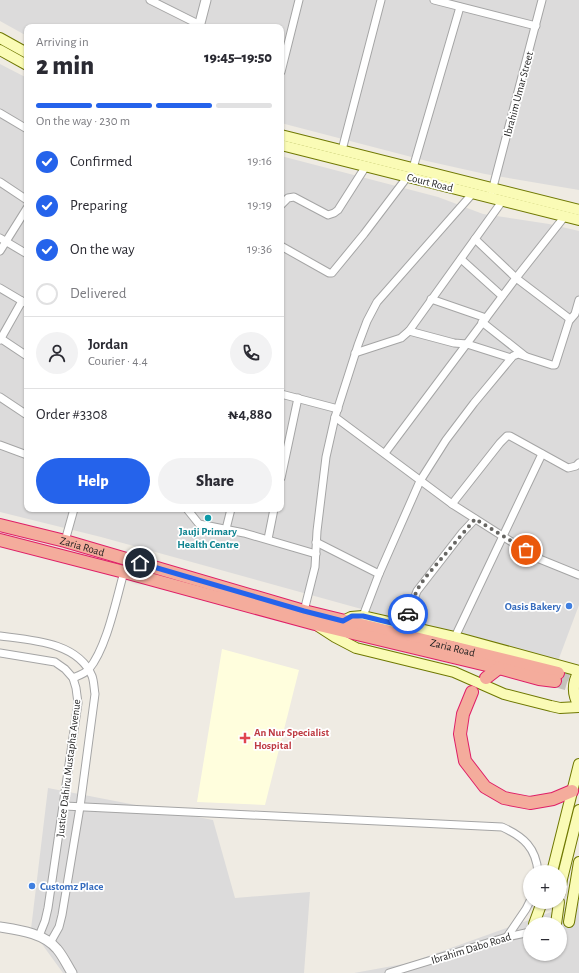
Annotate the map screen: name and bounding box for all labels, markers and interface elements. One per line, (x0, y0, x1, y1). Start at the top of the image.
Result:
text: Arriving in (36, 36, 89, 49)
text: 19:45–19:50 (204, 50, 272, 65)
street label: Ibrahim Umar Street (502, 50, 535, 138)
text: 2 min (36, 53, 94, 79)
text: On the way · 230 m (36, 115, 130, 128)
icon: check (36, 151, 58, 173)
text: Confirmed (70, 154, 132, 169)
text: 19:16 (248, 155, 272, 168)
street label: Court Road (406, 171, 454, 194)
icon: check (36, 195, 58, 217)
text: Preparing (70, 198, 127, 213)
text: 19:19 (248, 199, 272, 212)
icon: check (36, 239, 58, 261)
text: On the way (70, 242, 135, 257)
text: 19:36 (247, 243, 272, 256)
text: Delivered (70, 286, 127, 301)
button: person (36, 332, 78, 374)
button: phone (230, 332, 272, 374)
text: Jordan (88, 337, 128, 352)
text: Courier · 4.4 (88, 355, 148, 368)
text: Order #3308 (36, 407, 108, 422)
text: ₦4,880 (228, 407, 272, 422)
button: Help (36, 458, 150, 504)
button: Share (158, 458, 272, 504)
marker: Jauji Primary Health Centre (203, 513, 213, 523)
place label: Jauji Primary Health Centre (177, 526, 239, 550)
pin (509, 533, 543, 567)
street label: Zaria Road (59, 535, 106, 558)
icon: bag (515, 539, 537, 561)
pin (123, 546, 157, 580)
icon: home (129, 552, 151, 574)
courier (388, 594, 428, 634)
place label: Oasis Bakery (505, 601, 561, 612)
marker: Oasis Bakery (564, 601, 574, 611)
icon: car (397, 603, 419, 625)
street label: Zaria Road (429, 637, 476, 659)
street label: Justice Dahiru Mustapha Avenue (55, 698, 82, 838)
place label: An Nur Specialist Hospital (254, 727, 329, 751)
marker: An Nur Specialist Hospital (239, 732, 251, 744)
map controls (523, 865, 567, 961)
button: + (523, 865, 567, 909)
marker: Customz Place (27, 881, 37, 891)
place label: Customz Place (40, 881, 103, 892)
button: − (523, 917, 567, 961)
street label: Ibrahim Dabo Road (430, 931, 513, 966)

